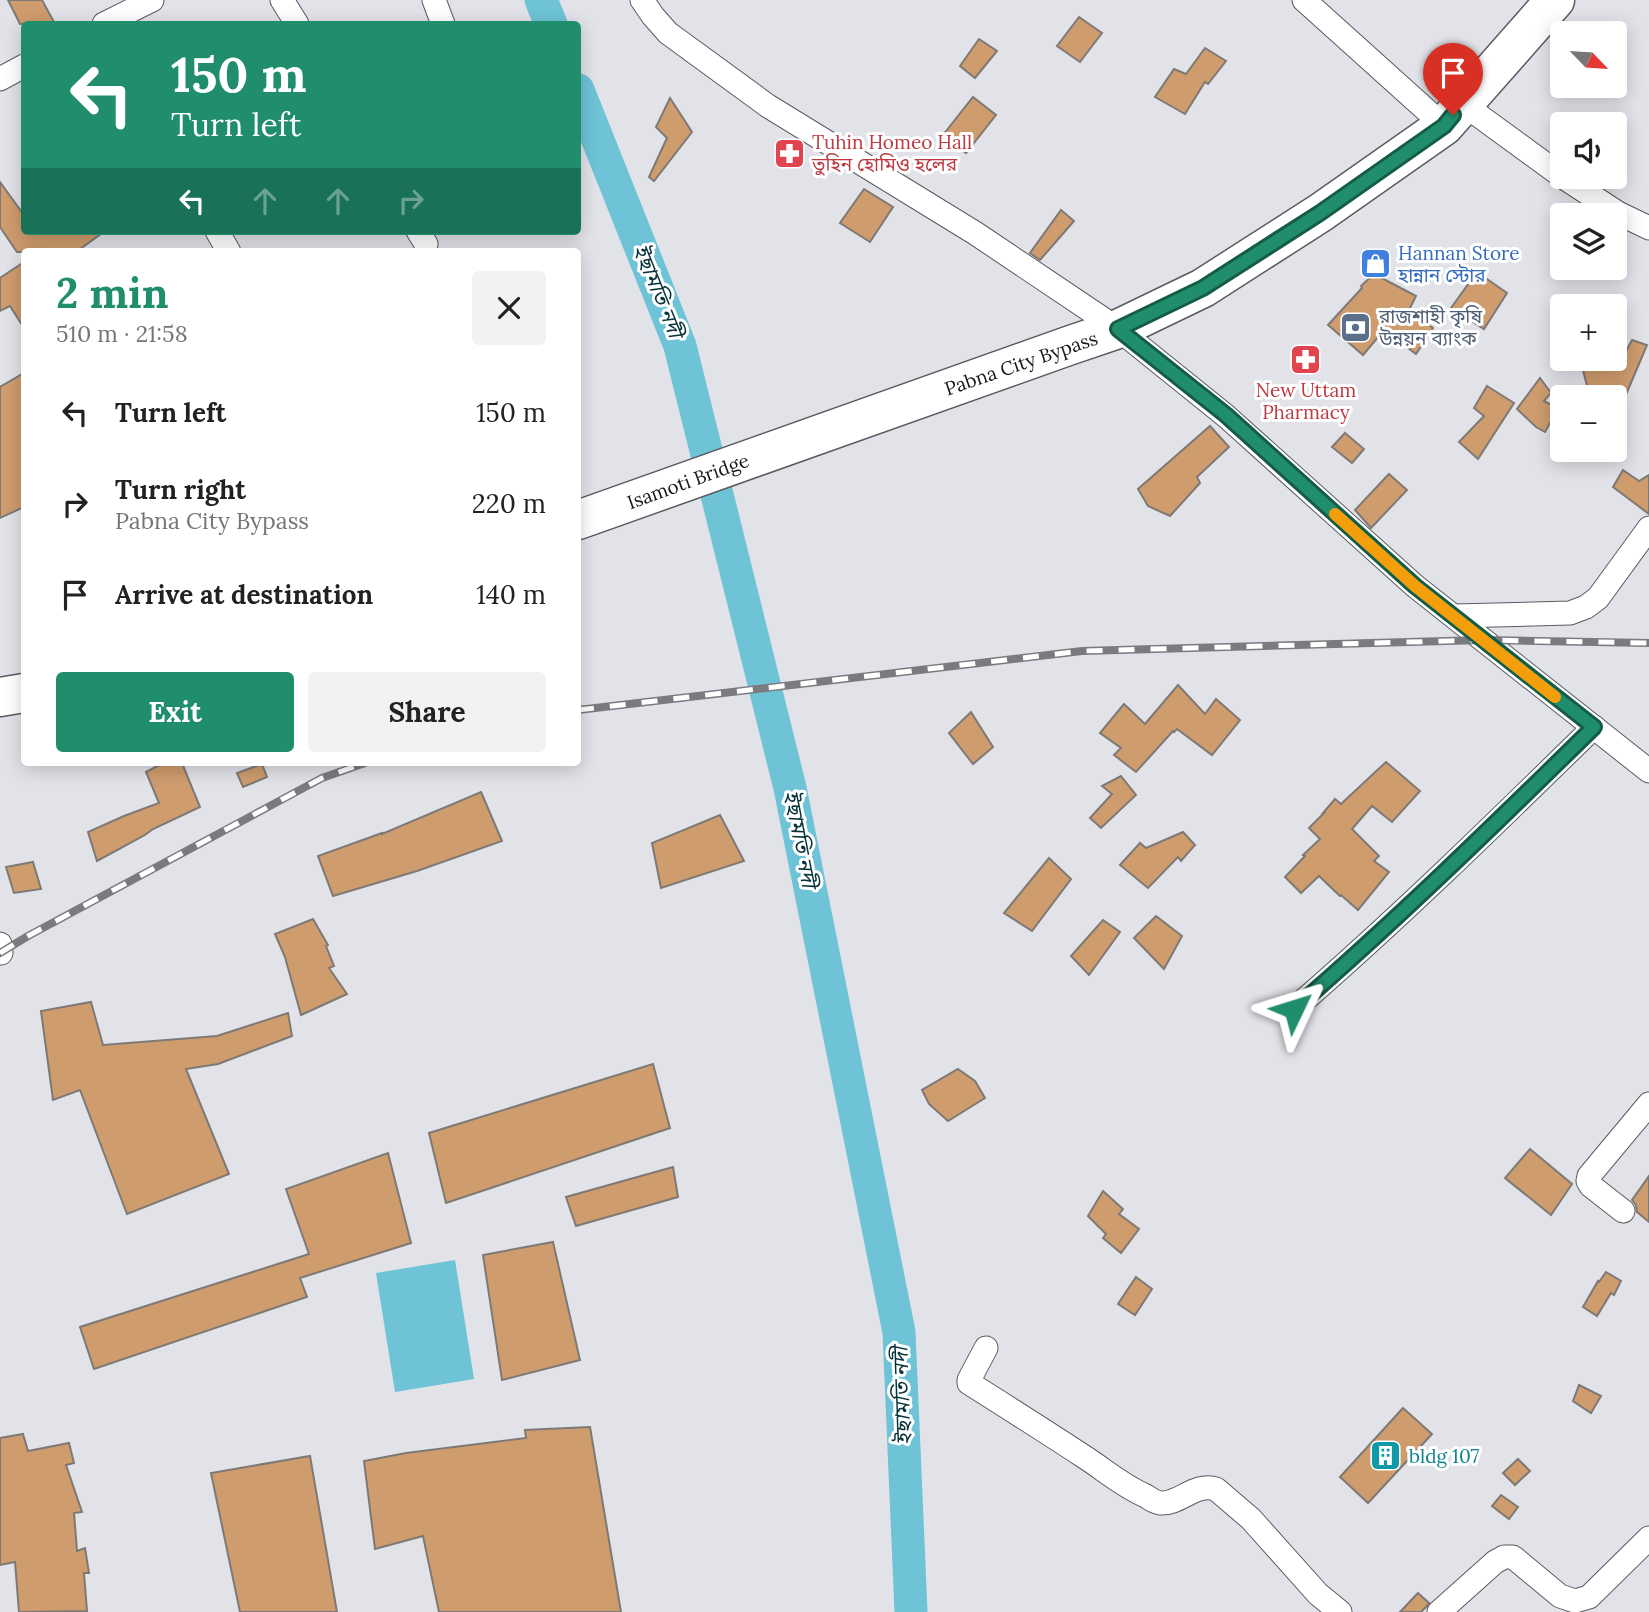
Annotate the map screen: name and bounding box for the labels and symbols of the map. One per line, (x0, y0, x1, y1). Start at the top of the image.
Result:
north arrow (1550, 21, 1628, 98)
pin (1423, 43, 1483, 115)
place label: Tuhin Homeo Hall তুহিন হোমিও হলের (811, 130, 972, 176)
pharmacy icon: Tuhin Homeo Hall তুহিন হোমিও হলের (772, 136, 806, 170)
water label: ইছামতি নদী (628, 240, 691, 345)
place label: Hannan Store হান্নান স্টোর (1397, 241, 1519, 287)
shop icon: Hannan Store হান্নান স্টোর (1358, 247, 1392, 281)
place label: রাজশাহী কৃষি উন্নয়ন ব্যাংক (1378, 304, 1483, 350)
bank icon: রাজশাহী কৃষি উন্নয়ন ব্যাংক (1339, 310, 1373, 344)
street label: Pabna City Bypass (941, 325, 1101, 400)
pharmacy icon: New Uttam Pharmacy (1289, 342, 1323, 376)
place label: New Uttam Pharmacy (1256, 378, 1356, 424)
street label: Isamoti Bridge (624, 448, 752, 514)
water label: ইছামতি নদী (778, 788, 824, 894)
position arrow (1257, 972, 1331, 1046)
water label: ইছামতি নদী (886, 1342, 917, 1446)
building icon: bldg 107 (1369, 1439, 1403, 1473)
place label: bldg 107 (1409, 1444, 1479, 1468)

